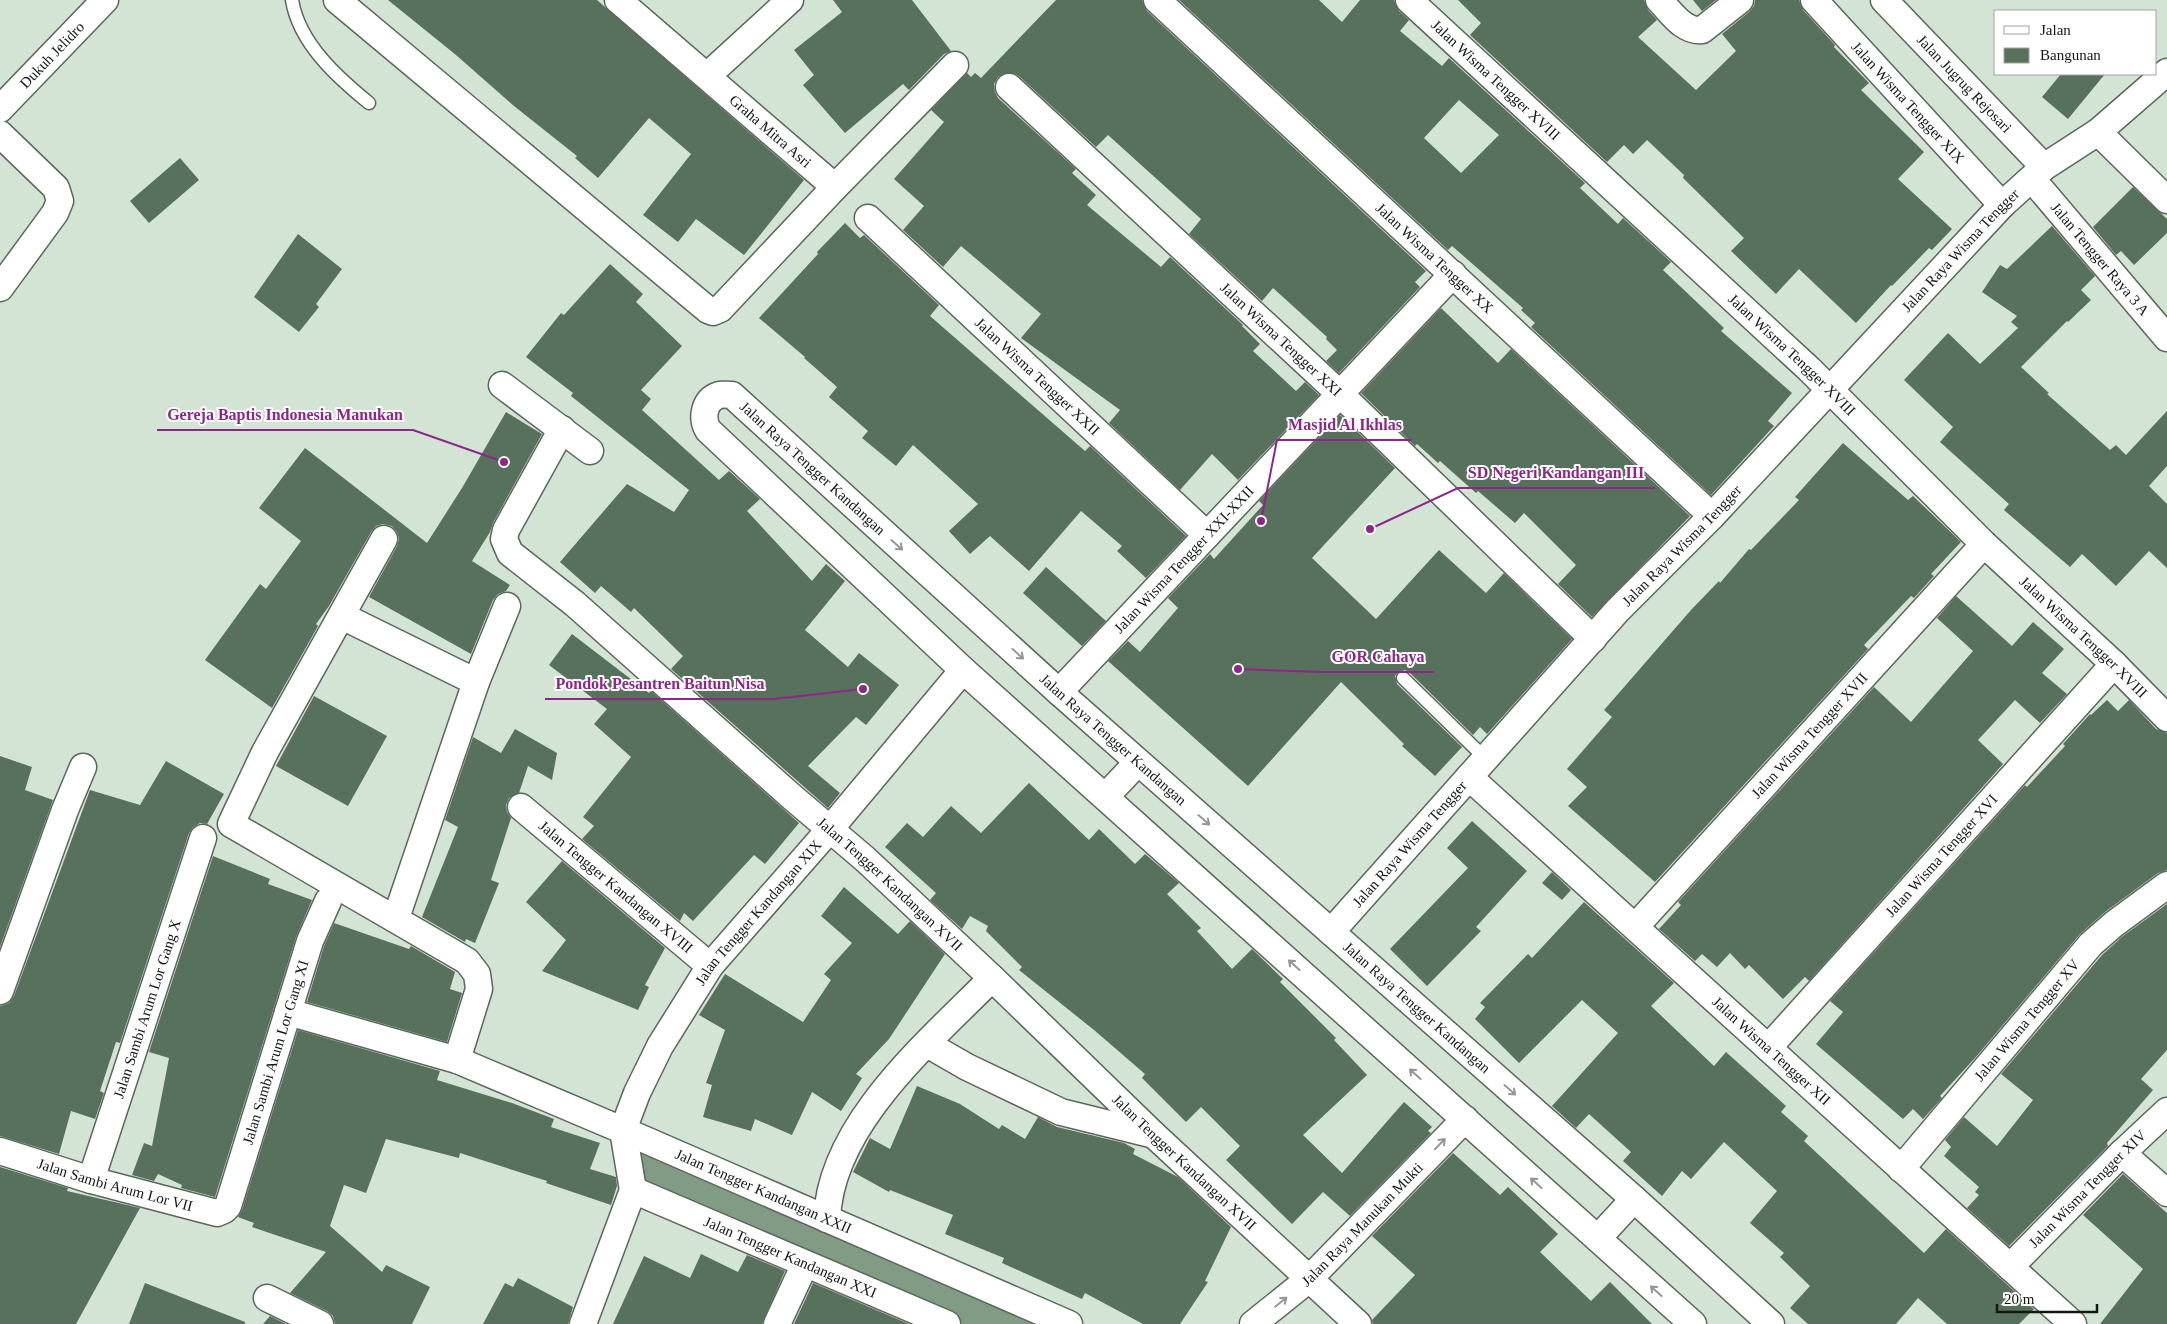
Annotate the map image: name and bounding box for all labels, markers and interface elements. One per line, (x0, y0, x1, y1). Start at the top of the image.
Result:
legend (1994, 10, 2157, 75)
street label: Jalan Wisma Tengger XVIII (1428, 17, 1563, 143)
street label: Dukuh Jelidro (17, 19, 87, 91)
text: Jalan (2040, 22, 2071, 38)
street label: Jalan Jugrug Rejosari (1914, 32, 2015, 136)
street label: Jalan Wisma Tengger XIX (1848, 38, 1968, 167)
text: Bangunan (2040, 47, 2101, 63)
street label: Graha Mitra Asri (726, 92, 814, 171)
street label: Jalan Raya Wisma Tengger (1899, 186, 2022, 315)
street label: Jalan Tengger Raya 3 A (2048, 199, 2152, 319)
street label: Jalan Wisma Tengger XX (1373, 200, 1497, 317)
street label: Jalan Wisma Tengger XXI (1217, 279, 1345, 399)
street label: Jalan Wisma Tengger XVIII (1725, 291, 1859, 419)
street label: Jalan Wisma Tengger XXII (972, 315, 1103, 438)
street label: Jalan Raya Tengger Kandangan (737, 398, 889, 538)
callout: Gereja Baptis Indonesia Manukan (157, 399, 413, 430)
text: Gereja Baptis Indonesia Manukan (167, 406, 403, 424)
callout: Masjid Al Ikhlas (1277, 409, 1412, 440)
text: Masjid Al Ikhlas (1288, 416, 1402, 434)
callout: SD Negeri Kandangan III (1458, 457, 1655, 488)
text: SD Negeri Kandangan III (1468, 464, 1644, 482)
street label: Jalan Raya Wisma Tengger (1619, 482, 1745, 609)
street label: Jalan Wisma Tengger XXI-XXII (1111, 483, 1257, 636)
one-way arrow (891, 539, 904, 551)
street label: Jalan Wisma Tengger XVIII (2017, 573, 2151, 701)
callout: GOR Cahaya (1322, 641, 1434, 672)
text: GOR Cahaya (1332, 648, 1424, 666)
one-way arrow (1011, 649, 1024, 660)
callout: Pondok Pesantren Baitun Nisa (545, 668, 774, 699)
street label: Jalan Wisma Tengger XVII (1748, 670, 1871, 802)
street label: Jalan Raya Tengger Kandangan (1037, 671, 1190, 809)
text: Pondok Pesantren Baitun Nisa (555, 675, 765, 692)
street label: Jalan Raya Wisma Tengger (1349, 778, 1470, 910)
street label: Jalan Wisma Tengger XVI (1882, 791, 2001, 920)
street label: Jalan Tengger Kandangan XVII (814, 814, 966, 954)
one-way arrow (1198, 815, 1211, 826)
street label: Jalan Tengger Kandangan XVIII (536, 818, 696, 956)
street label: Jalan Tengger Kandangan XIX (692, 837, 825, 988)
street label: Jalan Sambi Arum Lor Gang X (110, 917, 184, 1100)
street label: Jalan Raya Tengger Kandangan (1340, 939, 1494, 1077)
street label: Jalan Wisma Tengger XV (1971, 956, 2083, 1084)
street label: Jalan Sambi Arum Lor Gang XI (240, 958, 312, 1146)
one-way arrow (1288, 959, 1301, 971)
street label: Jalan Wisma Tengger XII (1709, 993, 1834, 1108)
one-way arrow (1408, 1068, 1421, 1080)
one-way arrow (1503, 1084, 1516, 1096)
street label: Jalan Tengger Kandangan XVII (1109, 1091, 1259, 1233)
street label: Jalan Wisma Tengger XIV (2026, 1127, 2149, 1251)
one-way arrow (1434, 1137, 1446, 1150)
street label: Jalan Tengger Kandangan XXII (673, 1146, 854, 1237)
street label: Jalan Sambi Arum Lor VII (35, 1155, 194, 1214)
street label: Jalan Raya Manukan Mukti (1299, 1159, 1426, 1290)
one-way arrow (1529, 1177, 1542, 1188)
street label: Jalan Tengger Kandangan XXI (702, 1213, 879, 1301)
scale bar (1997, 1282, 2097, 1314)
one-way arrow (1650, 1286, 1663, 1297)
text: 20 m (2004, 1291, 2035, 1307)
one-way arrow (1274, 1296, 1287, 1307)

